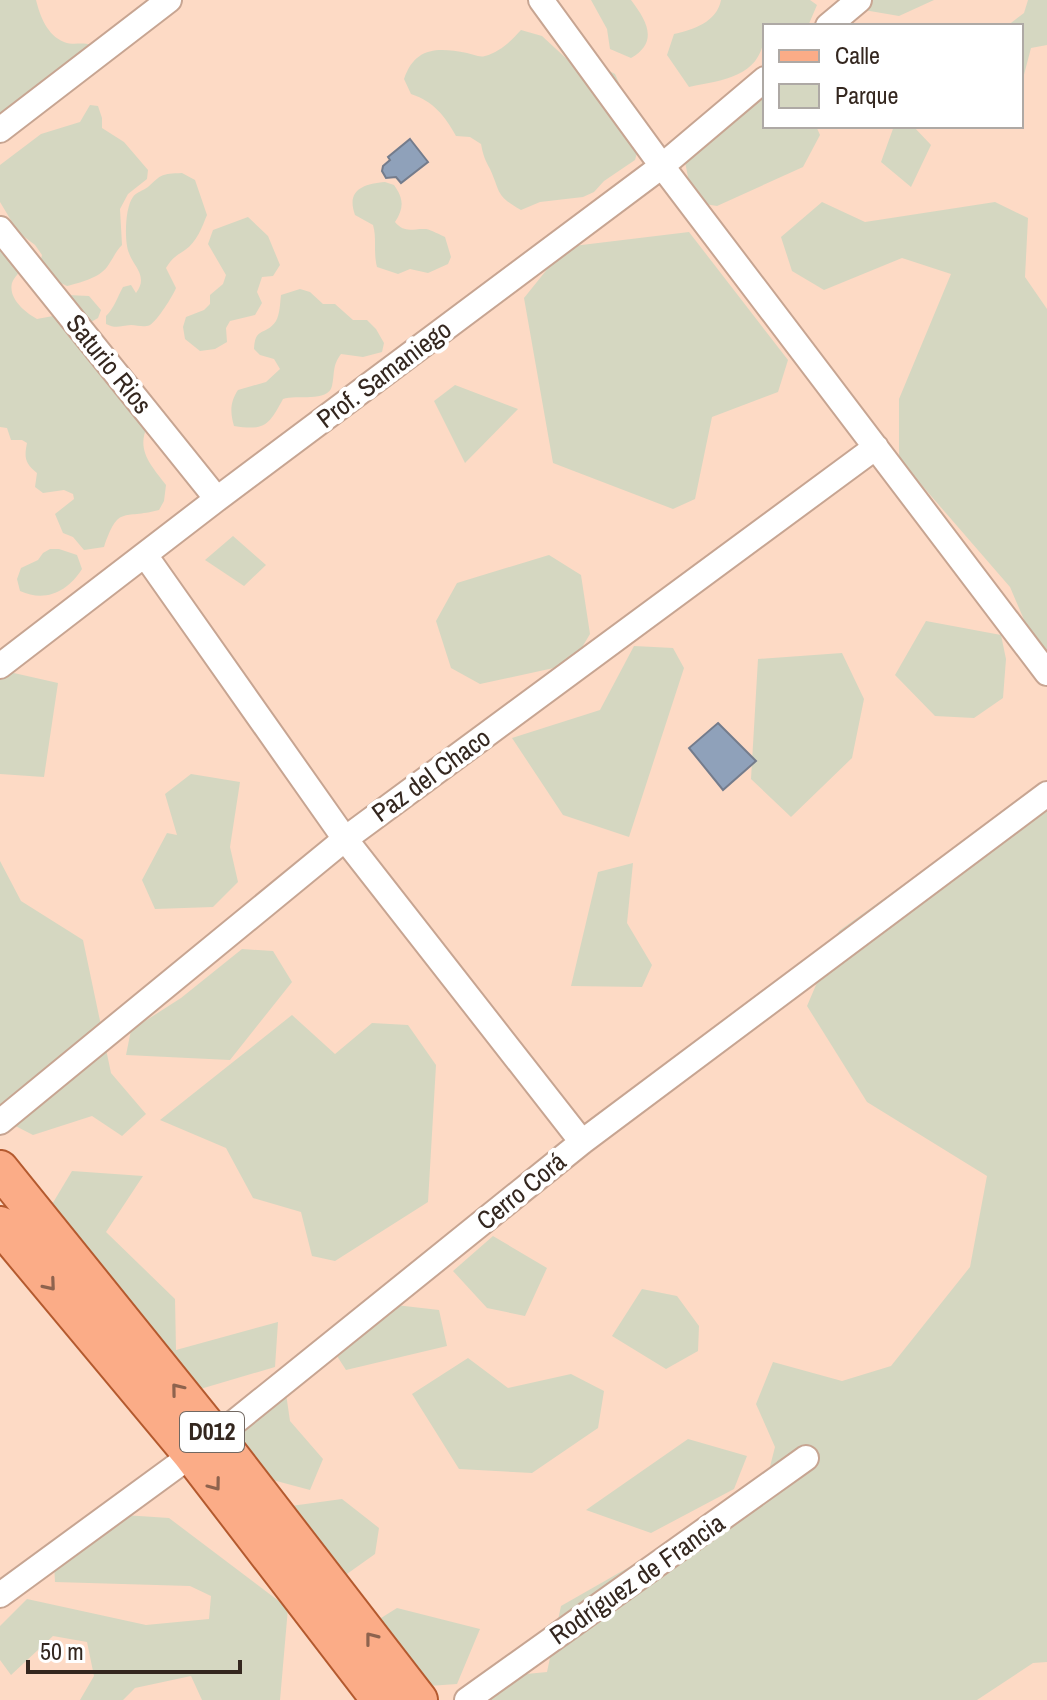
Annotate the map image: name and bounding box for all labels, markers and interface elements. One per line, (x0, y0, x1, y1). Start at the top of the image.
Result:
legend (763, 24, 1023, 128)
text: Calle (835, 39, 880, 71)
text: Parque (835, 79, 898, 111)
street label: Saturio Rios (58, 307, 160, 421)
street label: Prof. Samaniego (309, 311, 458, 436)
street label: Paz del Chaco (364, 720, 497, 830)
street label: Cerro Corá (469, 1144, 573, 1237)
one-way arrow (40, 1276, 55, 1290)
one-way arrow (173, 1383, 187, 1398)
road number: D012 (180, 1412, 244, 1452)
one-way arrow (206, 1477, 220, 1491)
street label: Rodríguez de Francia (542, 1505, 731, 1652)
scale bar (28, 1624, 240, 1674)
one-way arrow (367, 1632, 381, 1647)
text: 50 m (40, 1635, 84, 1667)

